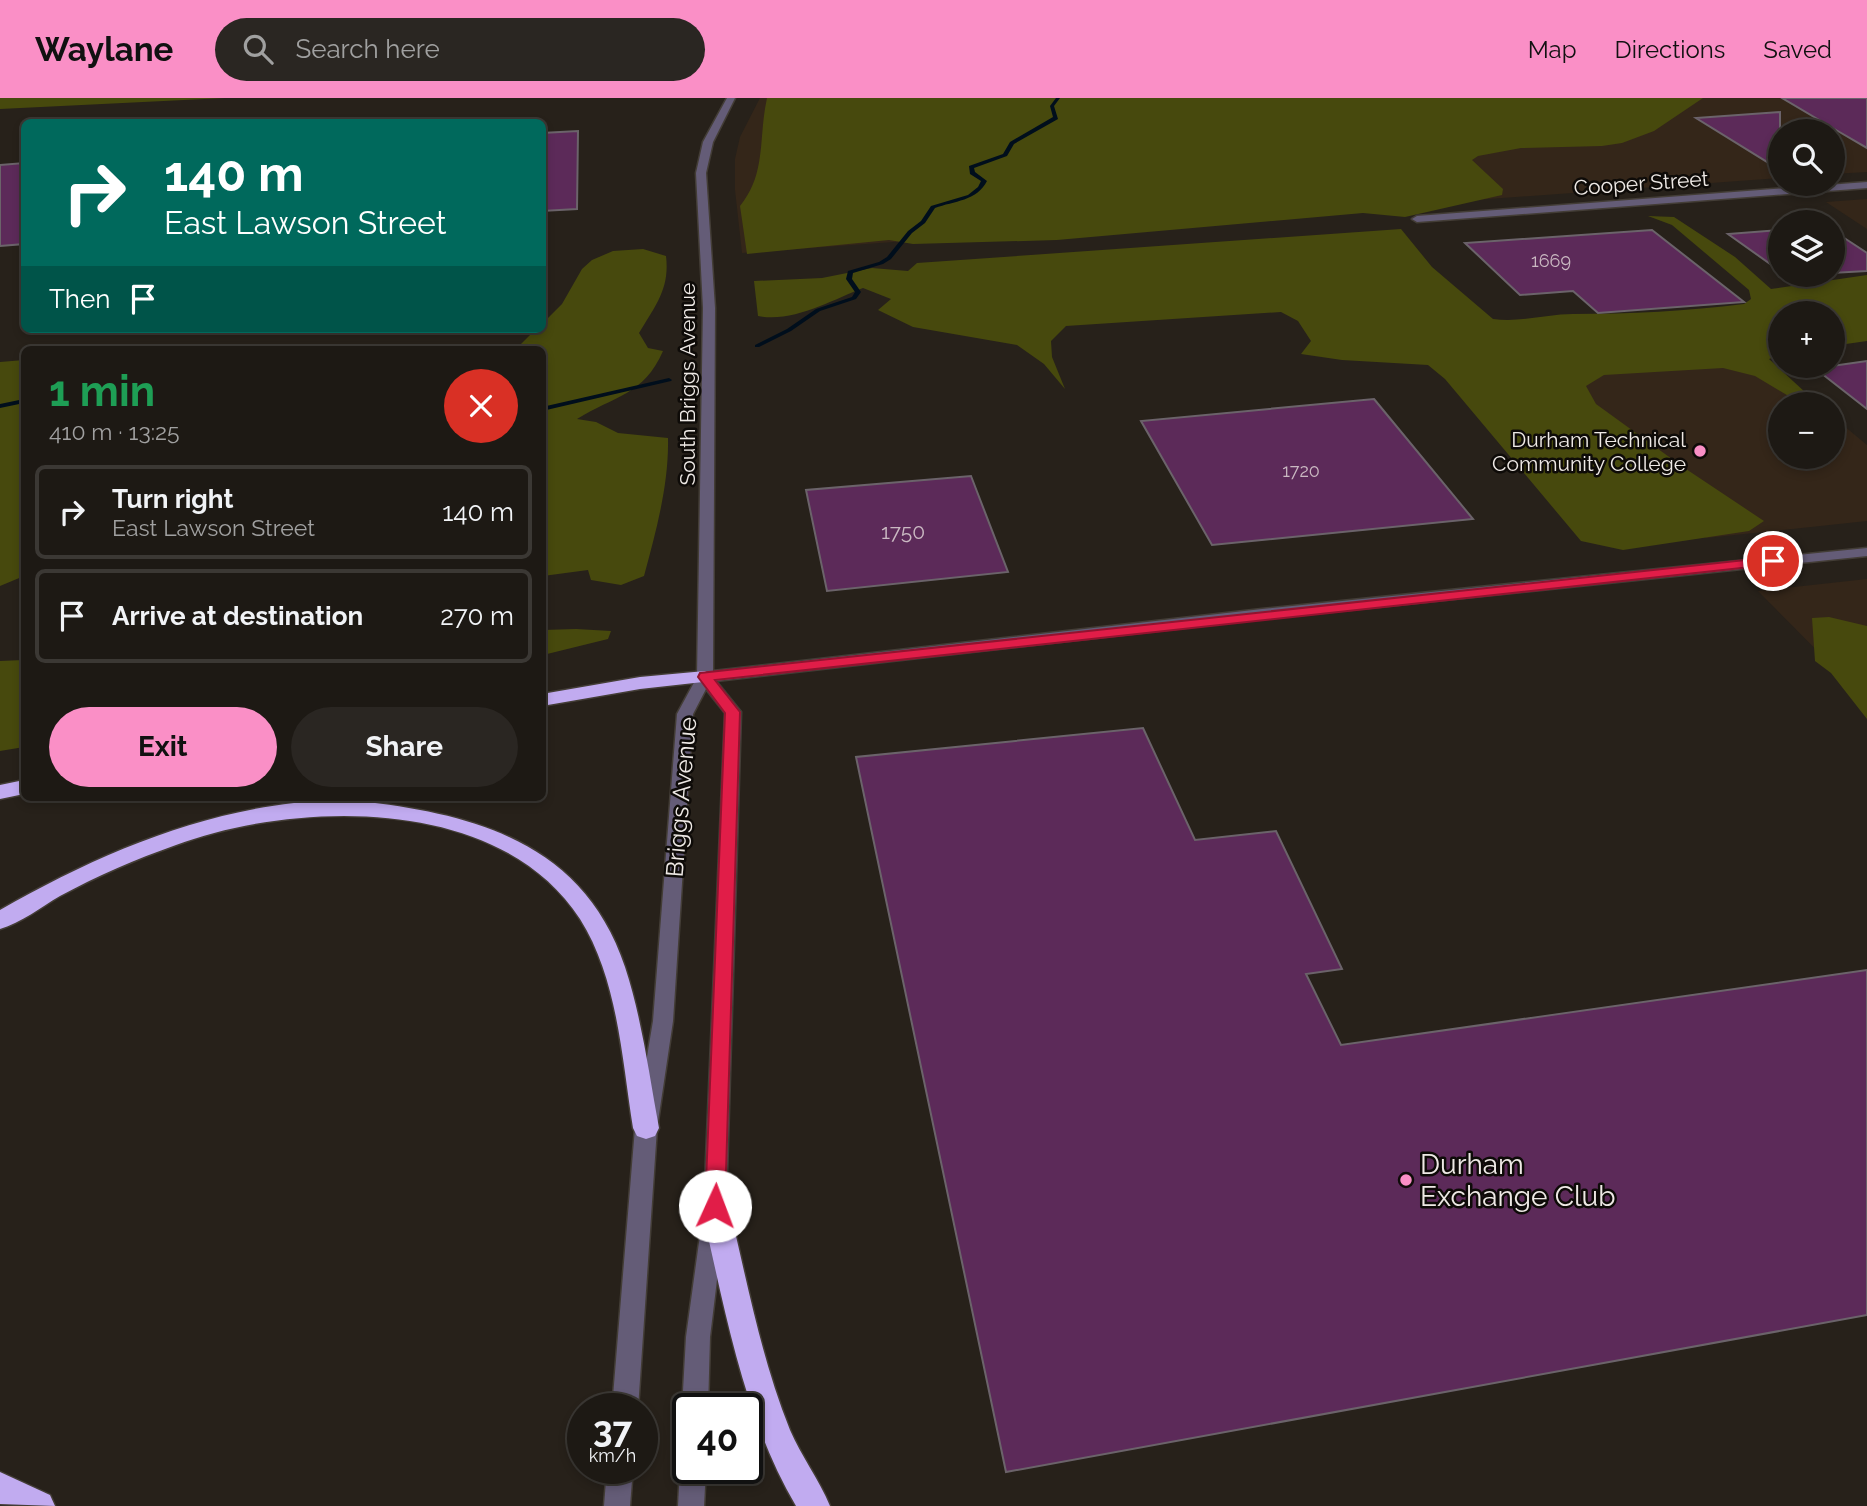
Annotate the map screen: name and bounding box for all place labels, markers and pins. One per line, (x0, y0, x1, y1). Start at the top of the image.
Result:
place label: Durham Technical Community College (1492, 427, 1686, 476)
marker: Durham Technical Community College (1692, 443, 1708, 459)
pin (1743, 531, 1803, 591)
place label: Durham Exchange Club (1420, 1148, 1615, 1213)
marker: Durham Exchange Club (1398, 1172, 1414, 1188)

